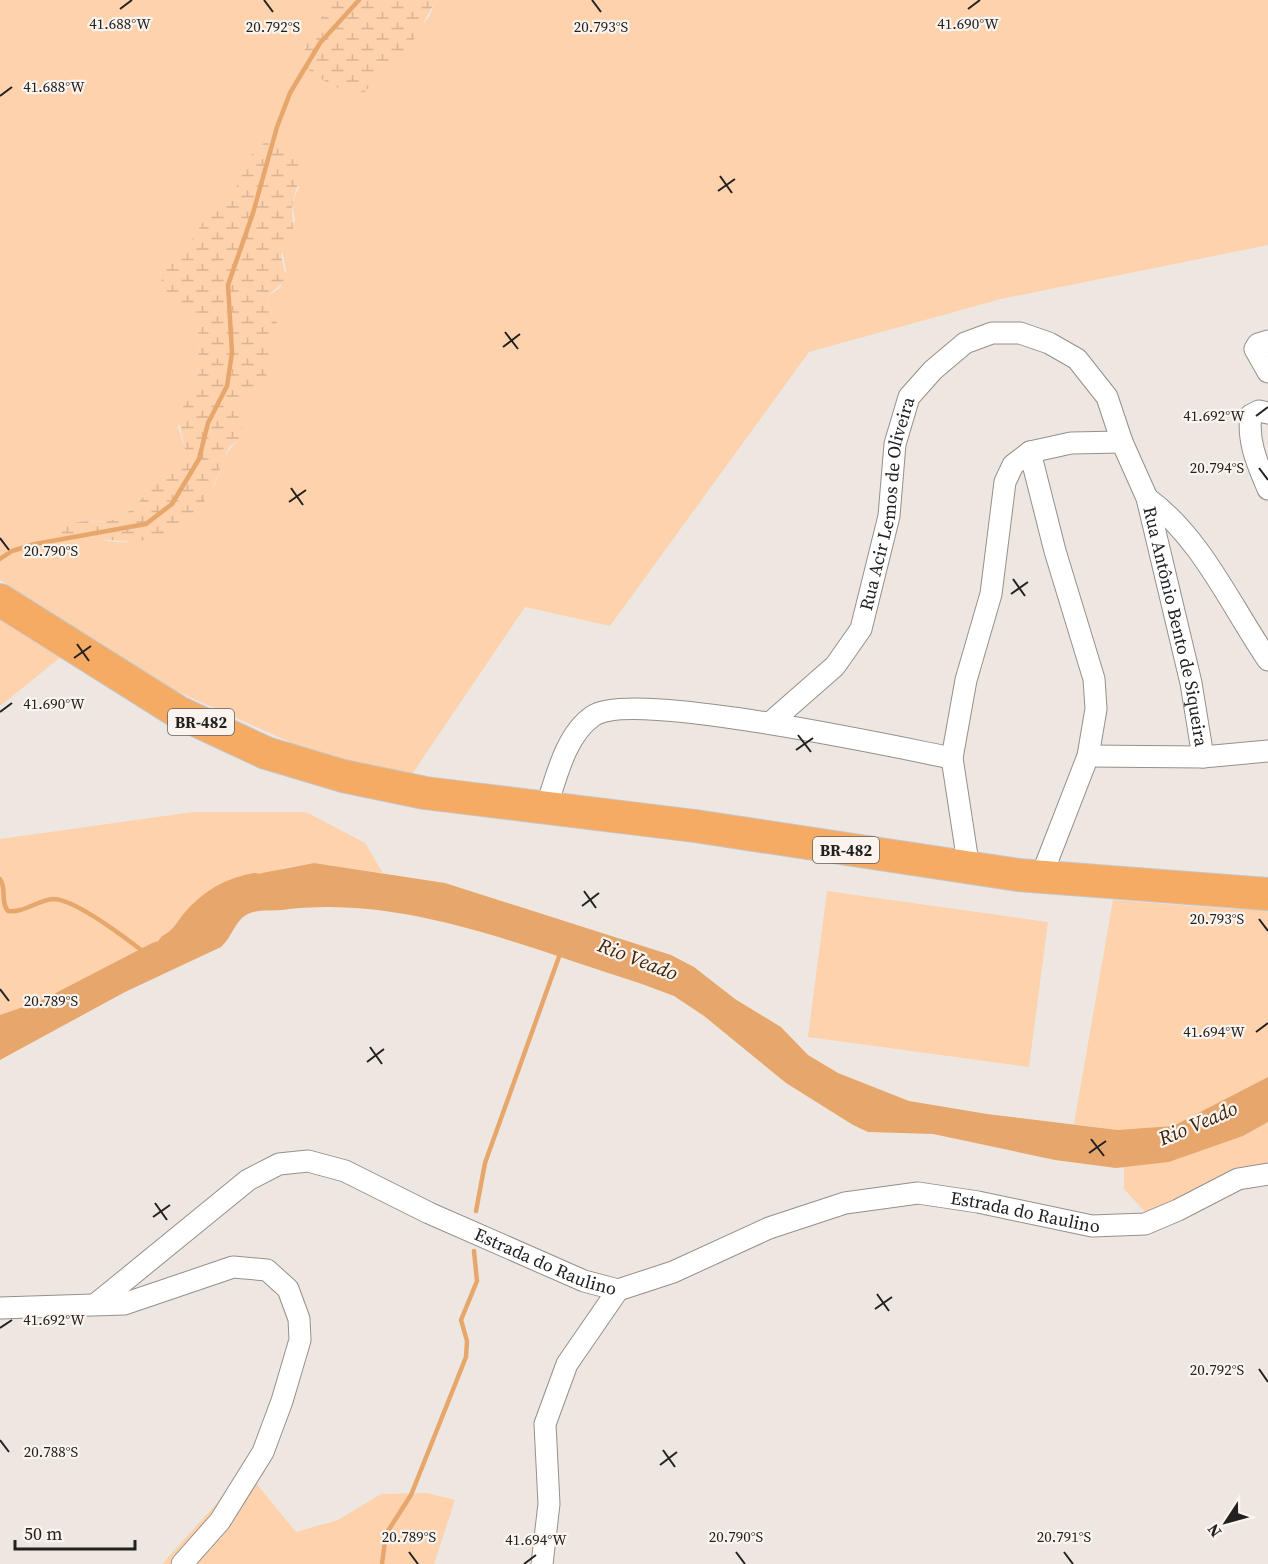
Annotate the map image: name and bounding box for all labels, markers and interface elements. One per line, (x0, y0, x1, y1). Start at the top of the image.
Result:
text: 41.688°W (89, 13, 151, 34)
text: 41.690°W (937, 13, 999, 34)
text: 20.792°S (246, 16, 301, 37)
text: 20.793°S (574, 16, 629, 37)
text: 41.688°W (23, 76, 85, 97)
street label: Rua Acir Lemos de Oliveira (853, 393, 921, 613)
text: 41.692°W (1183, 405, 1245, 426)
text: 20.794°S (1190, 457, 1245, 478)
street label: Rua Antônio Bento de Siqueira (1137, 504, 1214, 749)
text: 20.790°S (24, 540, 79, 561)
text: 41.690°W (23, 693, 85, 714)
road number: BR-482 (168, 709, 234, 735)
road number: BR-482 (813, 837, 879, 863)
text: 20.793°S (1190, 908, 1245, 929)
water label: Rio Veado (593, 931, 682, 987)
text: 20.789°S (24, 990, 79, 1011)
text: 41.694°W (1183, 1021, 1245, 1042)
water label: Rio Veado (1153, 1094, 1242, 1153)
street label: Estrada do Raulino (949, 1185, 1100, 1238)
street label: Estrada do Raulino (471, 1221, 620, 1301)
text: 41.692°W (23, 1309, 85, 1330)
text: 20.792°S (1190, 1359, 1245, 1380)
text: 20.788°S (24, 1441, 79, 1462)
north arrow (1196, 1492, 1256, 1552)
scale bar (15, 1513, 135, 1551)
text: N (1201, 1519, 1226, 1542)
text: 50 m (24, 1521, 62, 1546)
text: 20.789°S (382, 1526, 437, 1547)
text: 20.790°S (709, 1526, 764, 1547)
text: 20.791°S (1037, 1526, 1092, 1547)
text: 41.694°W (505, 1529, 567, 1550)

